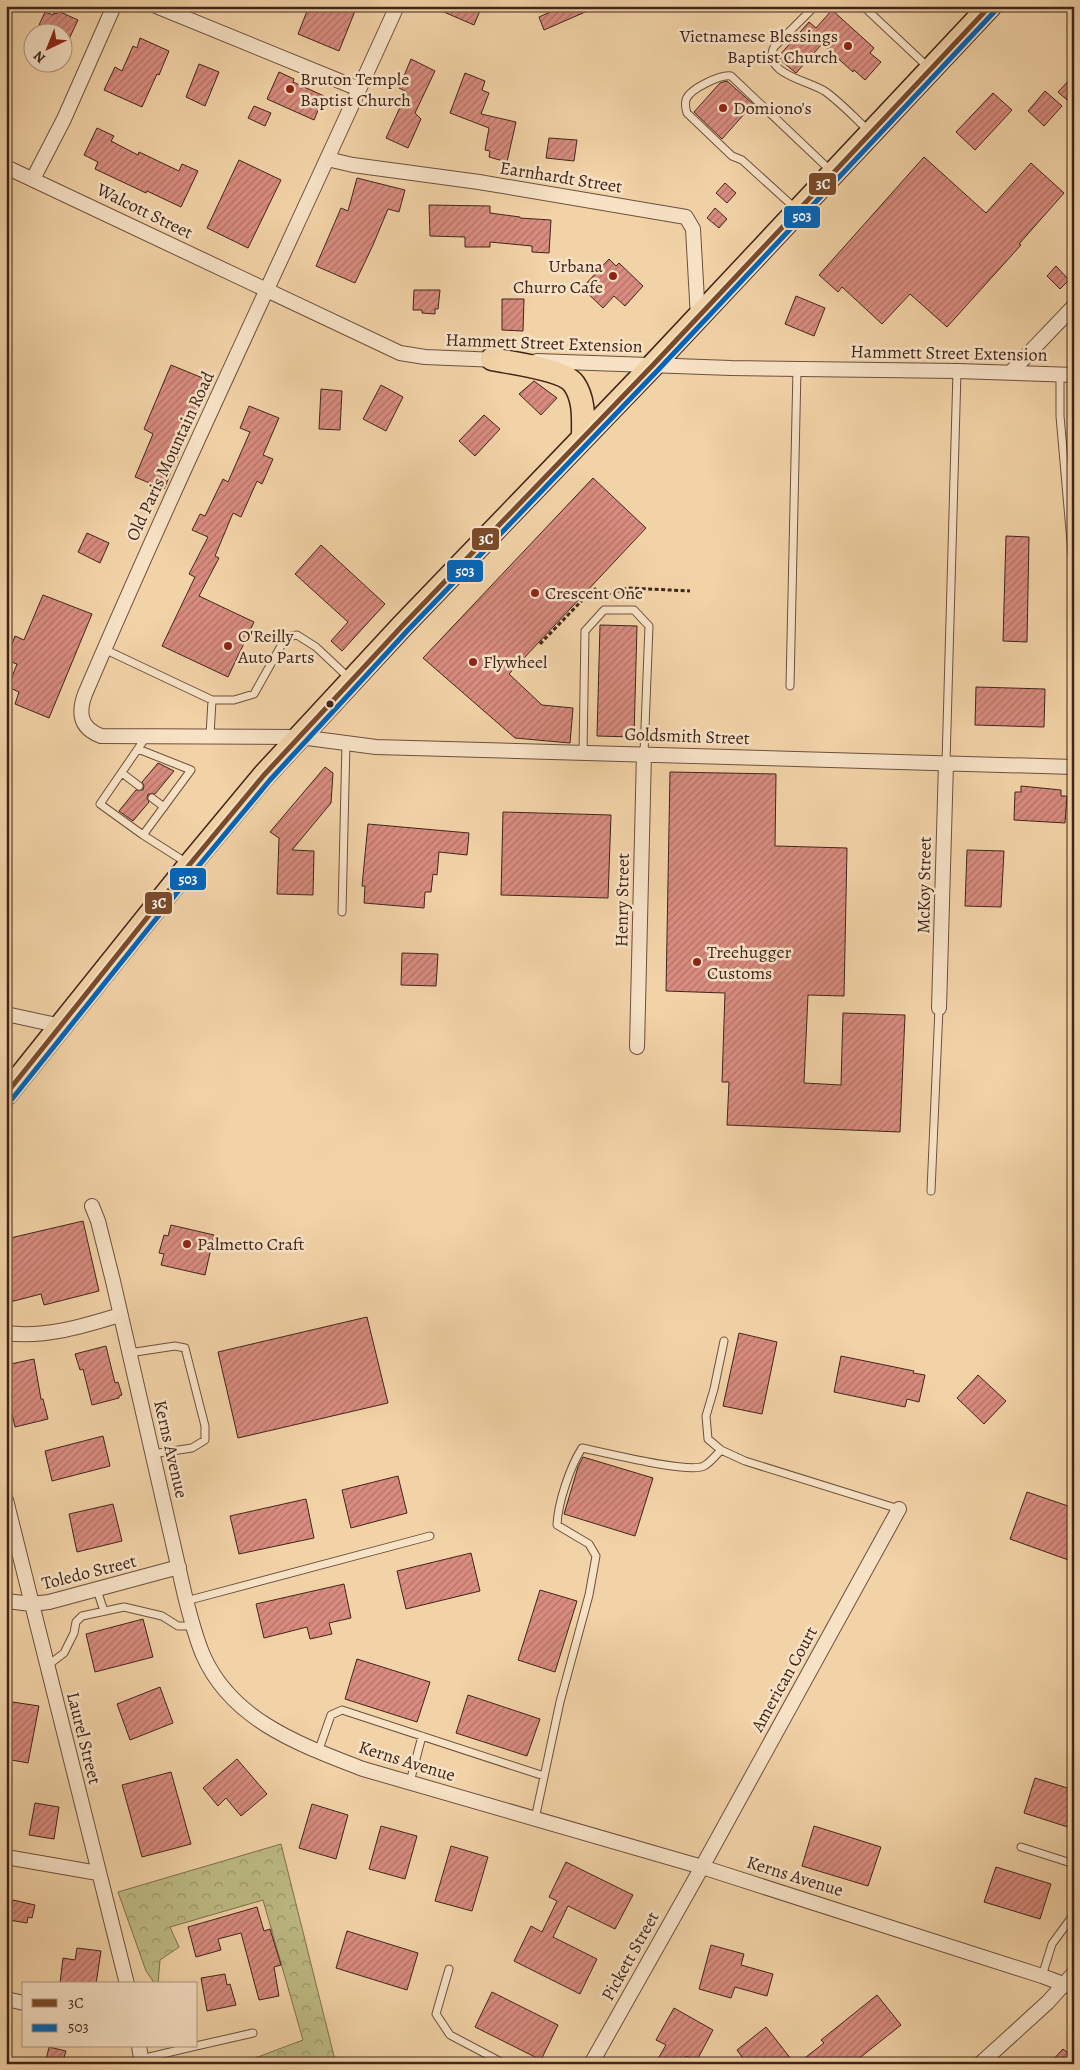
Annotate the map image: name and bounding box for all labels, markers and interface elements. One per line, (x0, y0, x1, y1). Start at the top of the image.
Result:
north arrow (22, 22, 72, 72)
place label: Vietnamese Blessings Baptist Church (679, 24, 838, 69)
marker: Vietnamese Blessings Baptist Church (842, 40, 854, 52)
text: N (29, 47, 50, 68)
place label: Bruton Temple Baptist Church (300, 67, 411, 112)
marker: Bruton Temple Baptist Church (284, 83, 296, 95)
place label: Domiono's (733, 96, 812, 120)
marker: Domiono's (717, 102, 729, 114)
street label: Earnhardt Street (498, 155, 624, 199)
line badge: 3C (808, 172, 837, 196)
text: 3C (816, 175, 831, 194)
street label: Walcott Street (92, 177, 197, 245)
line badge: 503 (783, 205, 821, 229)
text: 503 (792, 207, 812, 226)
place label: Urbana Churro Cafe (513, 254, 604, 299)
marker: Urbana Churro Cafe (607, 270, 619, 282)
street label: Hammett Street Extension (445, 328, 643, 358)
street label: Hammett Street Extension (850, 339, 1048, 367)
street label: Old Paris Mountain Road (120, 367, 220, 545)
line badge: 3C (471, 527, 500, 551)
text: 3C (479, 530, 494, 549)
line badge: 503 (446, 559, 484, 583)
text: 503 (455, 562, 475, 581)
place label: Crescent One (545, 581, 643, 605)
marker: Crescent One (529, 587, 541, 599)
place label: O'Reilly Auto Parts (237, 624, 314, 669)
marker: O'Reilly Auto Parts (222, 640, 234, 652)
place label: Flywheel (483, 650, 548, 674)
marker: Flywheel (467, 656, 479, 668)
unlabelled marker (325, 699, 335, 709)
street label: Goldsmith Street (624, 722, 750, 750)
street label: McKoy Street (911, 836, 937, 934)
street label: Henry Street (609, 853, 635, 947)
line badge: 503 (169, 867, 207, 891)
text: 503 (178, 870, 198, 889)
line badge: 3C (144, 891, 173, 915)
text: 3C (152, 894, 167, 913)
place label: Treehugger Customs (707, 940, 792, 985)
marker: Treehugger Customs (691, 956, 703, 968)
place label: Palmetto Craft (197, 1232, 305, 1256)
marker: Palmetto Craft (181, 1238, 193, 1250)
street label: Kerns Avenue (148, 1398, 194, 1500)
street label: Toledo Street (39, 1549, 139, 1595)
street label: American Court (745, 1622, 823, 1737)
street label: Laurel Street (61, 1689, 107, 1787)
street label: Kerns Avenue (356, 1735, 458, 1787)
street label: Kerns Avenue (744, 1850, 846, 1902)
street label: Pickett Street (596, 1907, 664, 2005)
legend (22, 1982, 198, 2048)
text: 3C (68, 1993, 84, 2013)
text: 503 (68, 2017, 89, 2037)

